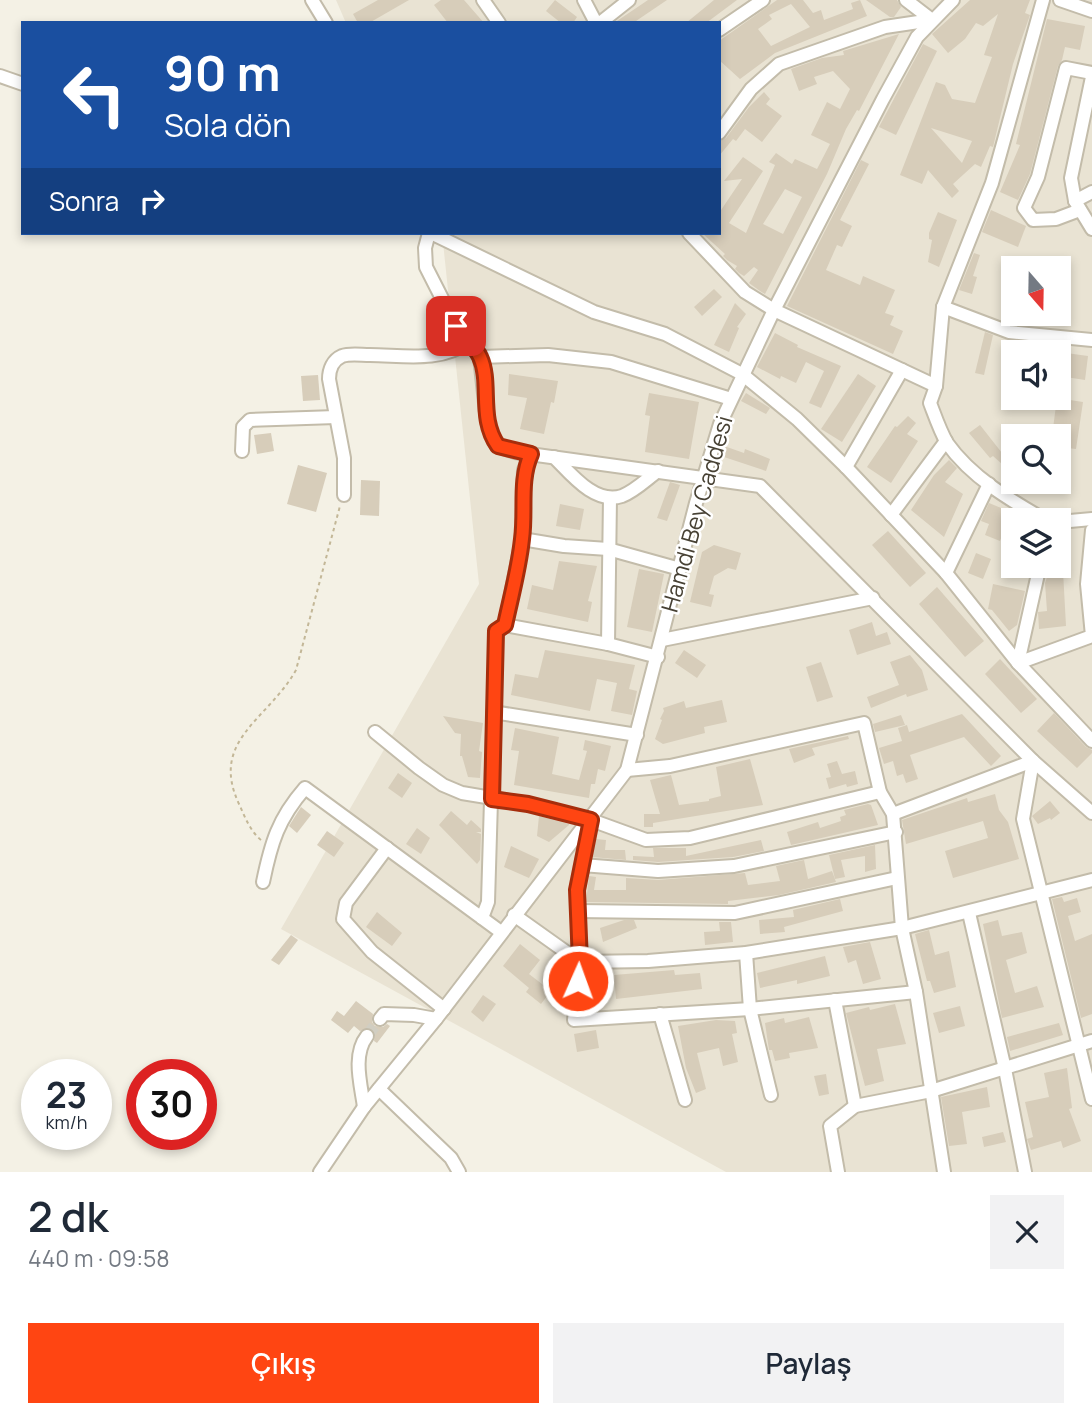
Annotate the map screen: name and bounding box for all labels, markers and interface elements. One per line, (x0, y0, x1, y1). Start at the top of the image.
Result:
text: 90 m (164, 39, 281, 106)
icon: left (49, 49, 140, 140)
text: Sola dön (164, 103, 291, 147)
icon: right (133, 182, 171, 220)
text: Sonra (49, 183, 119, 219)
north arrow (1001, 256, 1071, 326)
map controls (1001, 256, 1071, 578)
pin (426, 296, 486, 356)
icon: arrive (437, 307, 475, 345)
button: sound (1001, 340, 1071, 410)
street label: Hamdi Bey Caddesi (653, 412, 739, 616)
button: search (1001, 424, 1071, 494)
button: layers (1001, 508, 1071, 578)
position arrow (541, 944, 615, 1018)
speed limit sign: 30 (126, 1059, 217, 1150)
text: 23 (46, 1071, 87, 1119)
text: km/h (46, 1110, 87, 1134)
text: 2 dk (28, 1187, 109, 1245)
button: close (990, 1195, 1064, 1269)
text: 440 m · 09:58 (28, 1242, 170, 1274)
button: Çıkış (28, 1323, 539, 1403)
button: Paylaş (553, 1323, 1064, 1403)

